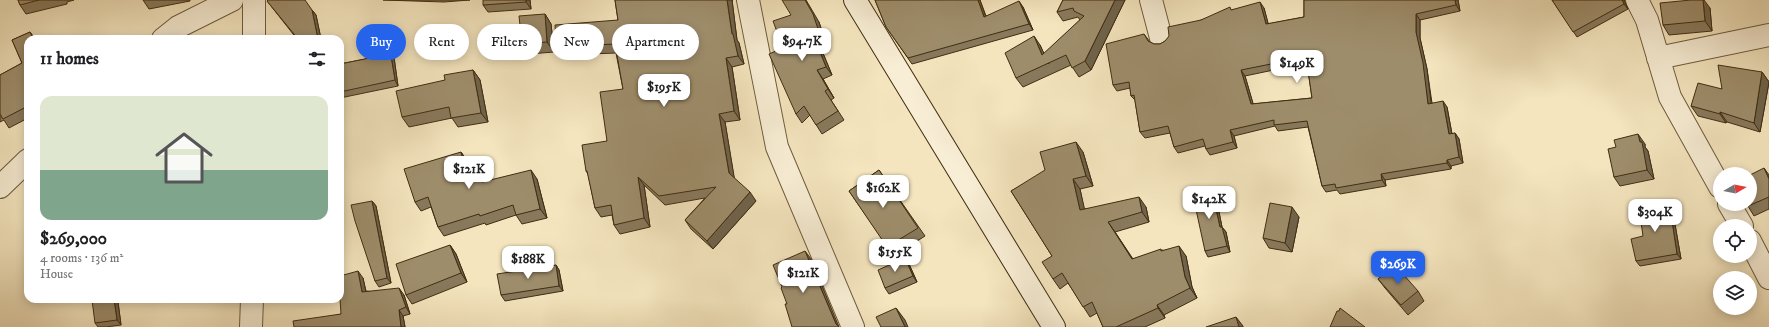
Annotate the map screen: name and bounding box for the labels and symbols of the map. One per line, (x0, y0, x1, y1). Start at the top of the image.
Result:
pin: $94.7K (769, 28, 835, 62)
pin: $149K (1269, 50, 1325, 84)
pin: $195K (636, 74, 692, 108)
pin: $121K (441, 156, 497, 190)
north arrow (1713, 167, 1757, 211)
pin: $162K (855, 175, 911, 209)
pin: $142K (1181, 186, 1237, 220)
pin: $304K (1627, 199, 1683, 233)
pin: $155K (867, 239, 923, 273)
pin: $188K (500, 246, 556, 280)
pin: $269K (1370, 251, 1426, 285)
pin: $121K (775, 260, 831, 294)

